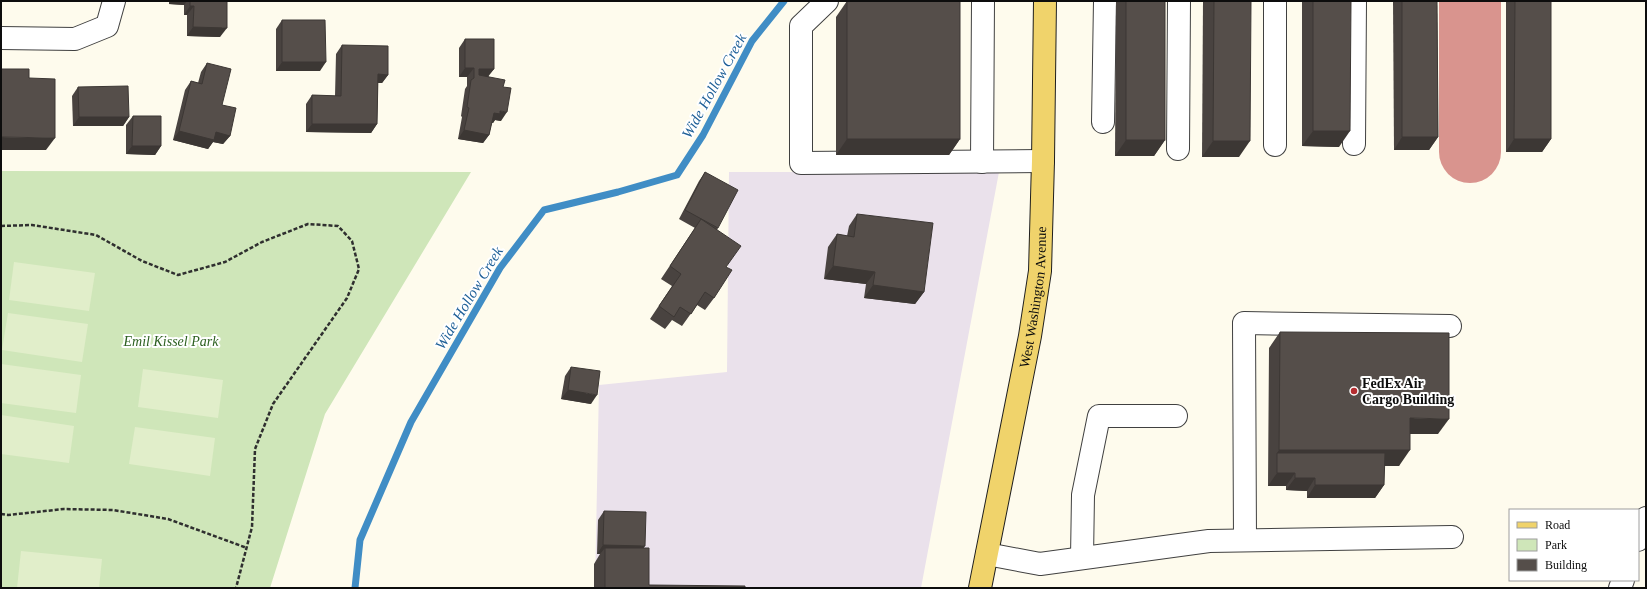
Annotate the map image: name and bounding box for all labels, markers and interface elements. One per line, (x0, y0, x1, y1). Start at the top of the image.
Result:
water label: Wide Hollow Creek (679, 31, 750, 141)
street label: West Washington Avenue (1017, 226, 1049, 369)
water label: Wide Hollow Creek (432, 243, 506, 352)
park label: Emil Kissel Park (123, 334, 219, 349)
place label: FedEx Air Cargo Building (1362, 376, 1454, 407)
marker: FedEx Air Cargo Building (1349, 386, 1359, 396)
legend (1509, 509, 1639, 581)
text: Road (1545, 518, 1570, 532)
text: Park (1545, 538, 1567, 552)
text: Building (1545, 558, 1587, 572)

